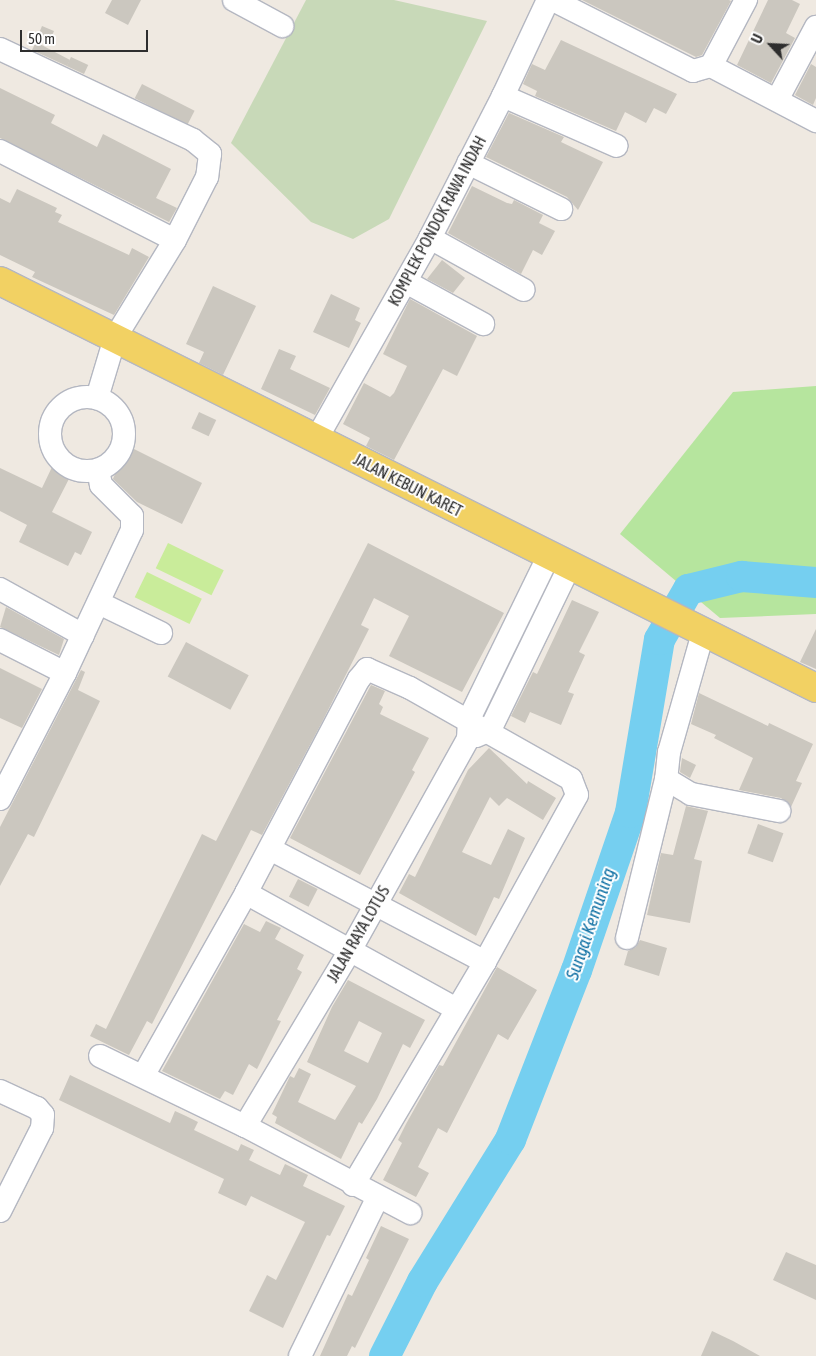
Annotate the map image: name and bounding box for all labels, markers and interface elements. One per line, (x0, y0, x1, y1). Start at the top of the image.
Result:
scale bar (22, 20, 150, 52)
north arrow (746, 20, 796, 70)
text: 50 m (28, 30, 55, 47)
text: U (748, 32, 766, 46)
street label: KOMPLEK PONDOK RAWA INDAH (384, 133, 490, 309)
street label: JALAN KEBUN KARET (350, 449, 466, 521)
water label: Sungai Kemuning (562, 865, 620, 983)
street label: JALAN RAYA LOTUS (323, 882, 393, 986)

